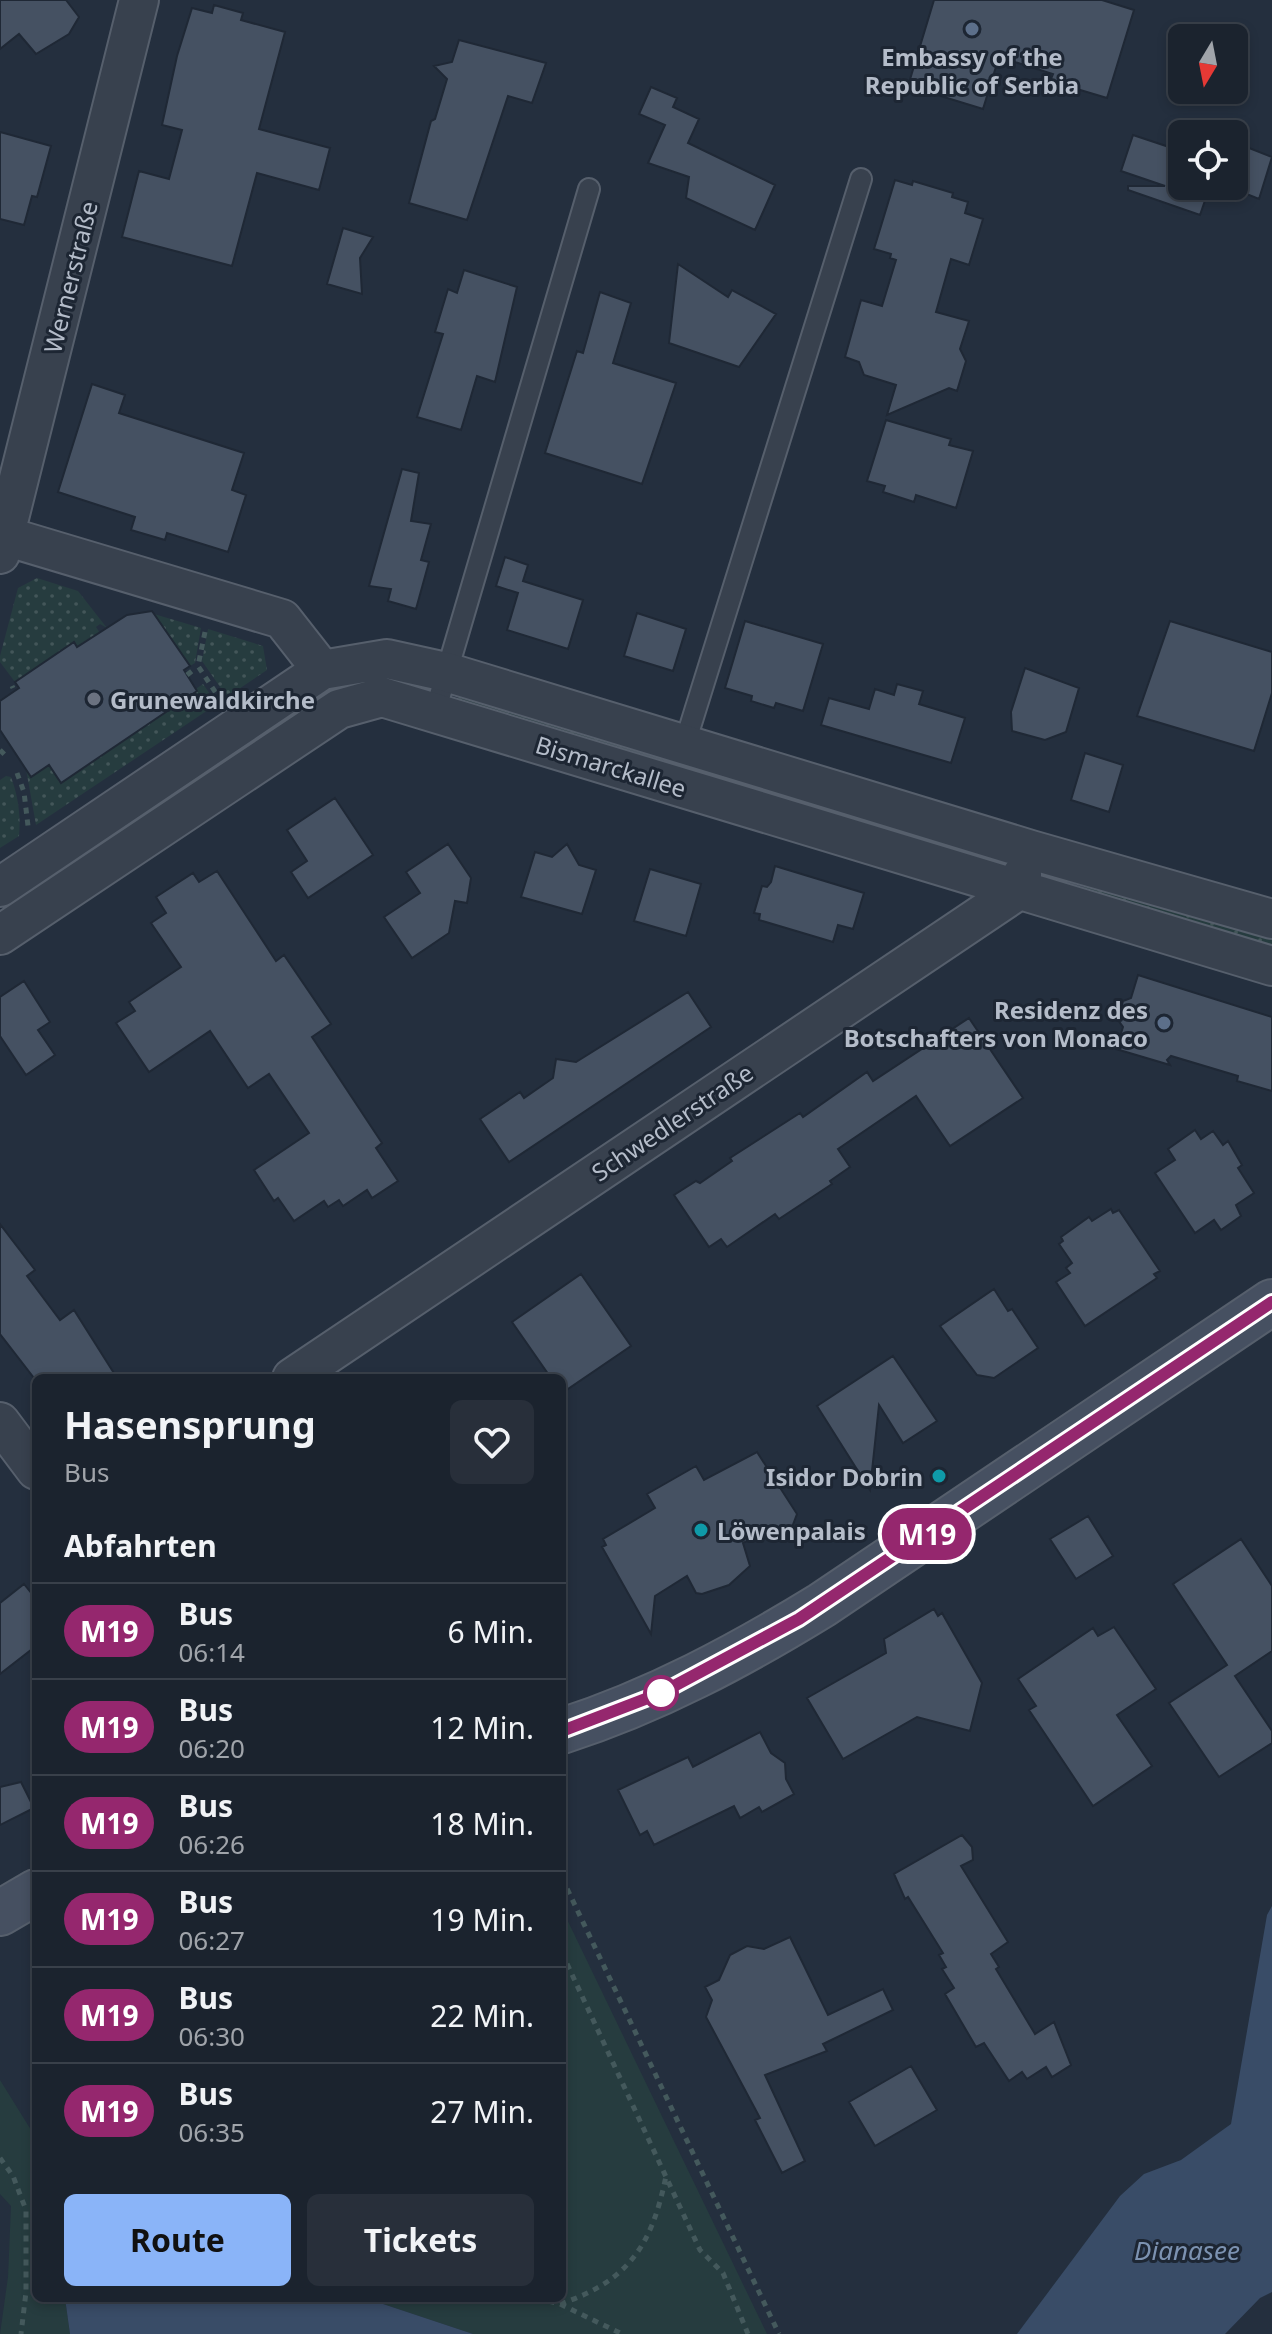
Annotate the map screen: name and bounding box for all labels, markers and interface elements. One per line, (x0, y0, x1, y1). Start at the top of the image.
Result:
marker: Embassy of the Republic of Serbia (963, 20, 981, 38)
north arrow (1168, 24, 1248, 104)
map controls (1168, 24, 1248, 200)
place label: Embassy of the Republic of Serbia (865, 40, 1079, 101)
button: locate (1168, 120, 1248, 200)
street label: Wernerstraße (35, 198, 105, 356)
place label: Grunewaldkirche (110, 683, 315, 716)
marker: Grunewaldkirche (85, 690, 103, 708)
street label: Bismarckallee (532, 727, 690, 805)
place label: Residenz des Botschafters von Monaco (844, 993, 1148, 1054)
marker: Residenz des Botschafters von Monaco (1155, 1014, 1173, 1032)
street label: Schwedlerstraße (585, 1056, 759, 1188)
text: Hasensprung (64, 1398, 316, 1450)
button: heart (450, 1400, 534, 1484)
text: Bus (64, 1454, 109, 1490)
place label: Isidor Dobrin (766, 1460, 923, 1493)
marker: Isidor Dobrin (930, 1467, 948, 1485)
line badge: M19 (881, 1508, 973, 1560)
place label: Löwenpalais (717, 1514, 866, 1547)
text: M19 (898, 1515, 956, 1553)
marker: Löwenpalais (692, 1521, 710, 1539)
text: Abfahrten (64, 1525, 217, 1566)
text: Bus (178, 1593, 233, 1634)
text: 6 Min. (448, 1611, 534, 1652)
text: M19 (80, 1612, 138, 1650)
text: 06:14 (178, 1634, 245, 1670)
unlabelled marker (644, 1676, 678, 1710)
text: Bus (178, 1689, 233, 1730)
text: 12 Min. (430, 1707, 534, 1748)
text: M19 (80, 1708, 138, 1746)
text: 06:20 (178, 1730, 245, 1766)
text: Bus (178, 1785, 233, 1826)
text: 18 Min. (430, 1803, 534, 1844)
text: M19 (80, 1804, 138, 1842)
text: 06:26 (178, 1826, 245, 1862)
text: Bus (178, 1881, 233, 1922)
text: 19 Min. (430, 1899, 534, 1940)
text: M19 (80, 1900, 138, 1938)
text: 06:27 (178, 1922, 245, 1958)
text: Bus (178, 1977, 233, 2018)
text: 22 Min. (430, 1995, 534, 2036)
text: M19 (80, 1996, 138, 2034)
text: 06:30 (178, 2018, 245, 2054)
text: Bus (178, 2073, 233, 2114)
text: 27 Min. (430, 2091, 534, 2132)
text: M19 (80, 2092, 138, 2130)
text: 06:35 (178, 2114, 245, 2150)
button: Route (64, 2194, 291, 2286)
button: Tickets (307, 2194, 534, 2286)
water label: Dianasee (1134, 2232, 1240, 2268)

